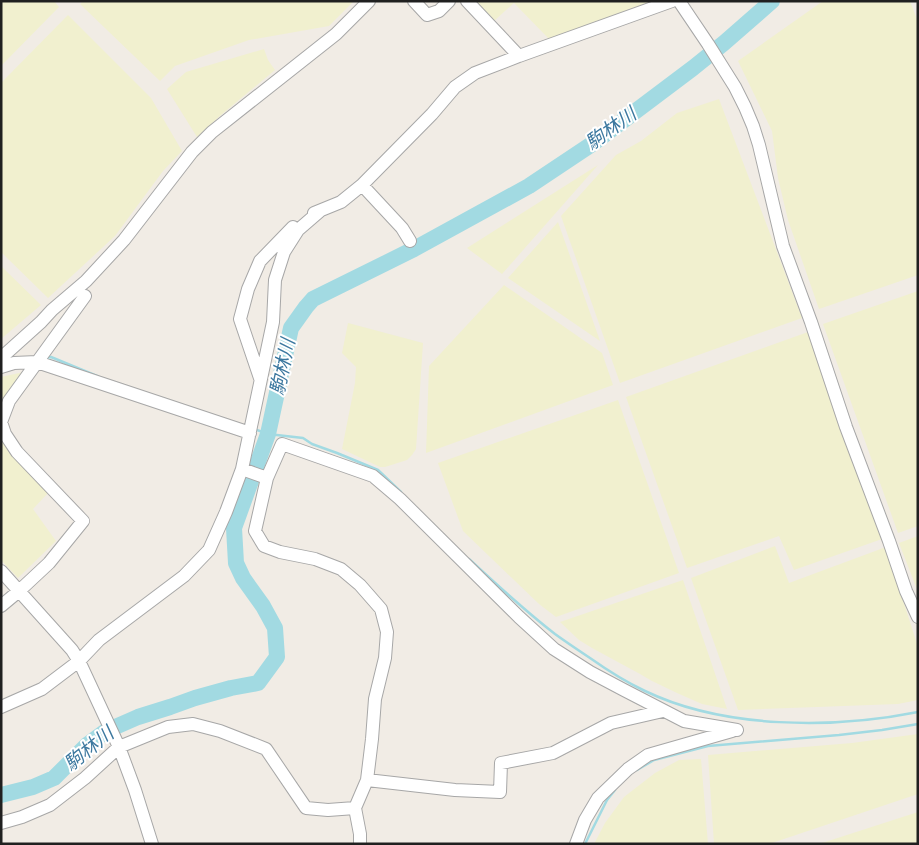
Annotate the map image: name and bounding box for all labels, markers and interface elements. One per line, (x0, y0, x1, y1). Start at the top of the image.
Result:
water label: 駒林川 (581, 102, 642, 155)
water label: 駒林川 (266, 335, 300, 397)
water label: 駒林川 (60, 721, 120, 775)

